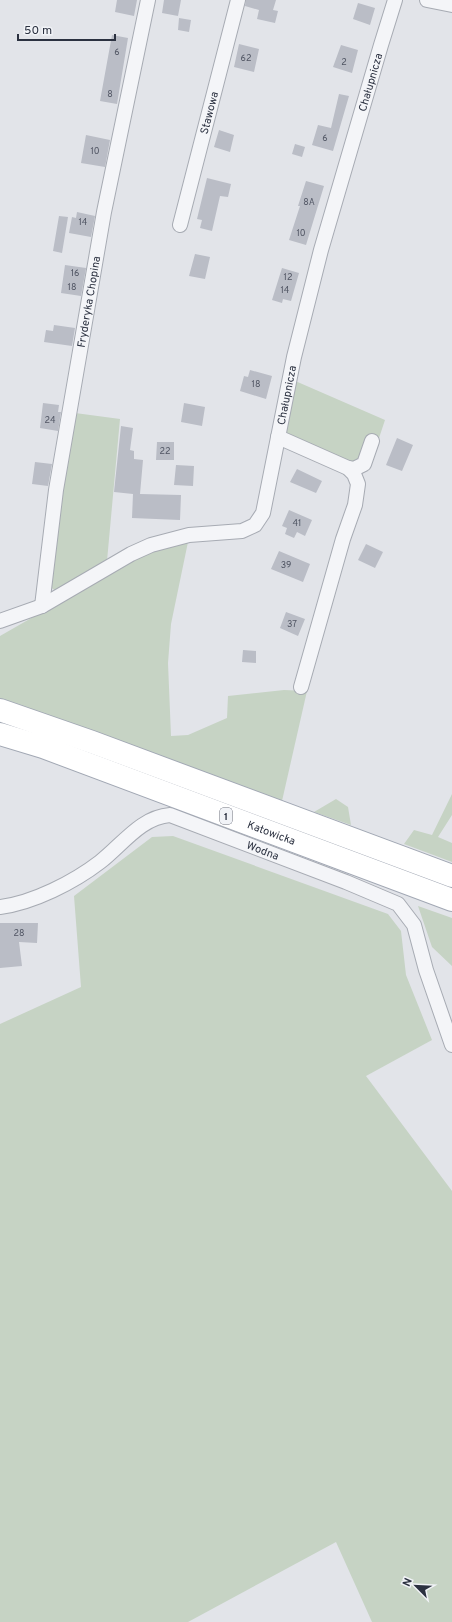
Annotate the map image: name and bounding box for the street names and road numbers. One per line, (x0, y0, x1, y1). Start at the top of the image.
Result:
street label: Chałupnicza (356, 51, 386, 113)
street label: Stawowa (198, 90, 222, 136)
street label: Fryderyka Chopina (75, 255, 104, 349)
street label: Chałupnicza (275, 364, 300, 426)
road number: 1 (220, 808, 232, 824)
street label: Katowicka (245, 818, 297, 849)
street label: Wodna (244, 839, 281, 864)

